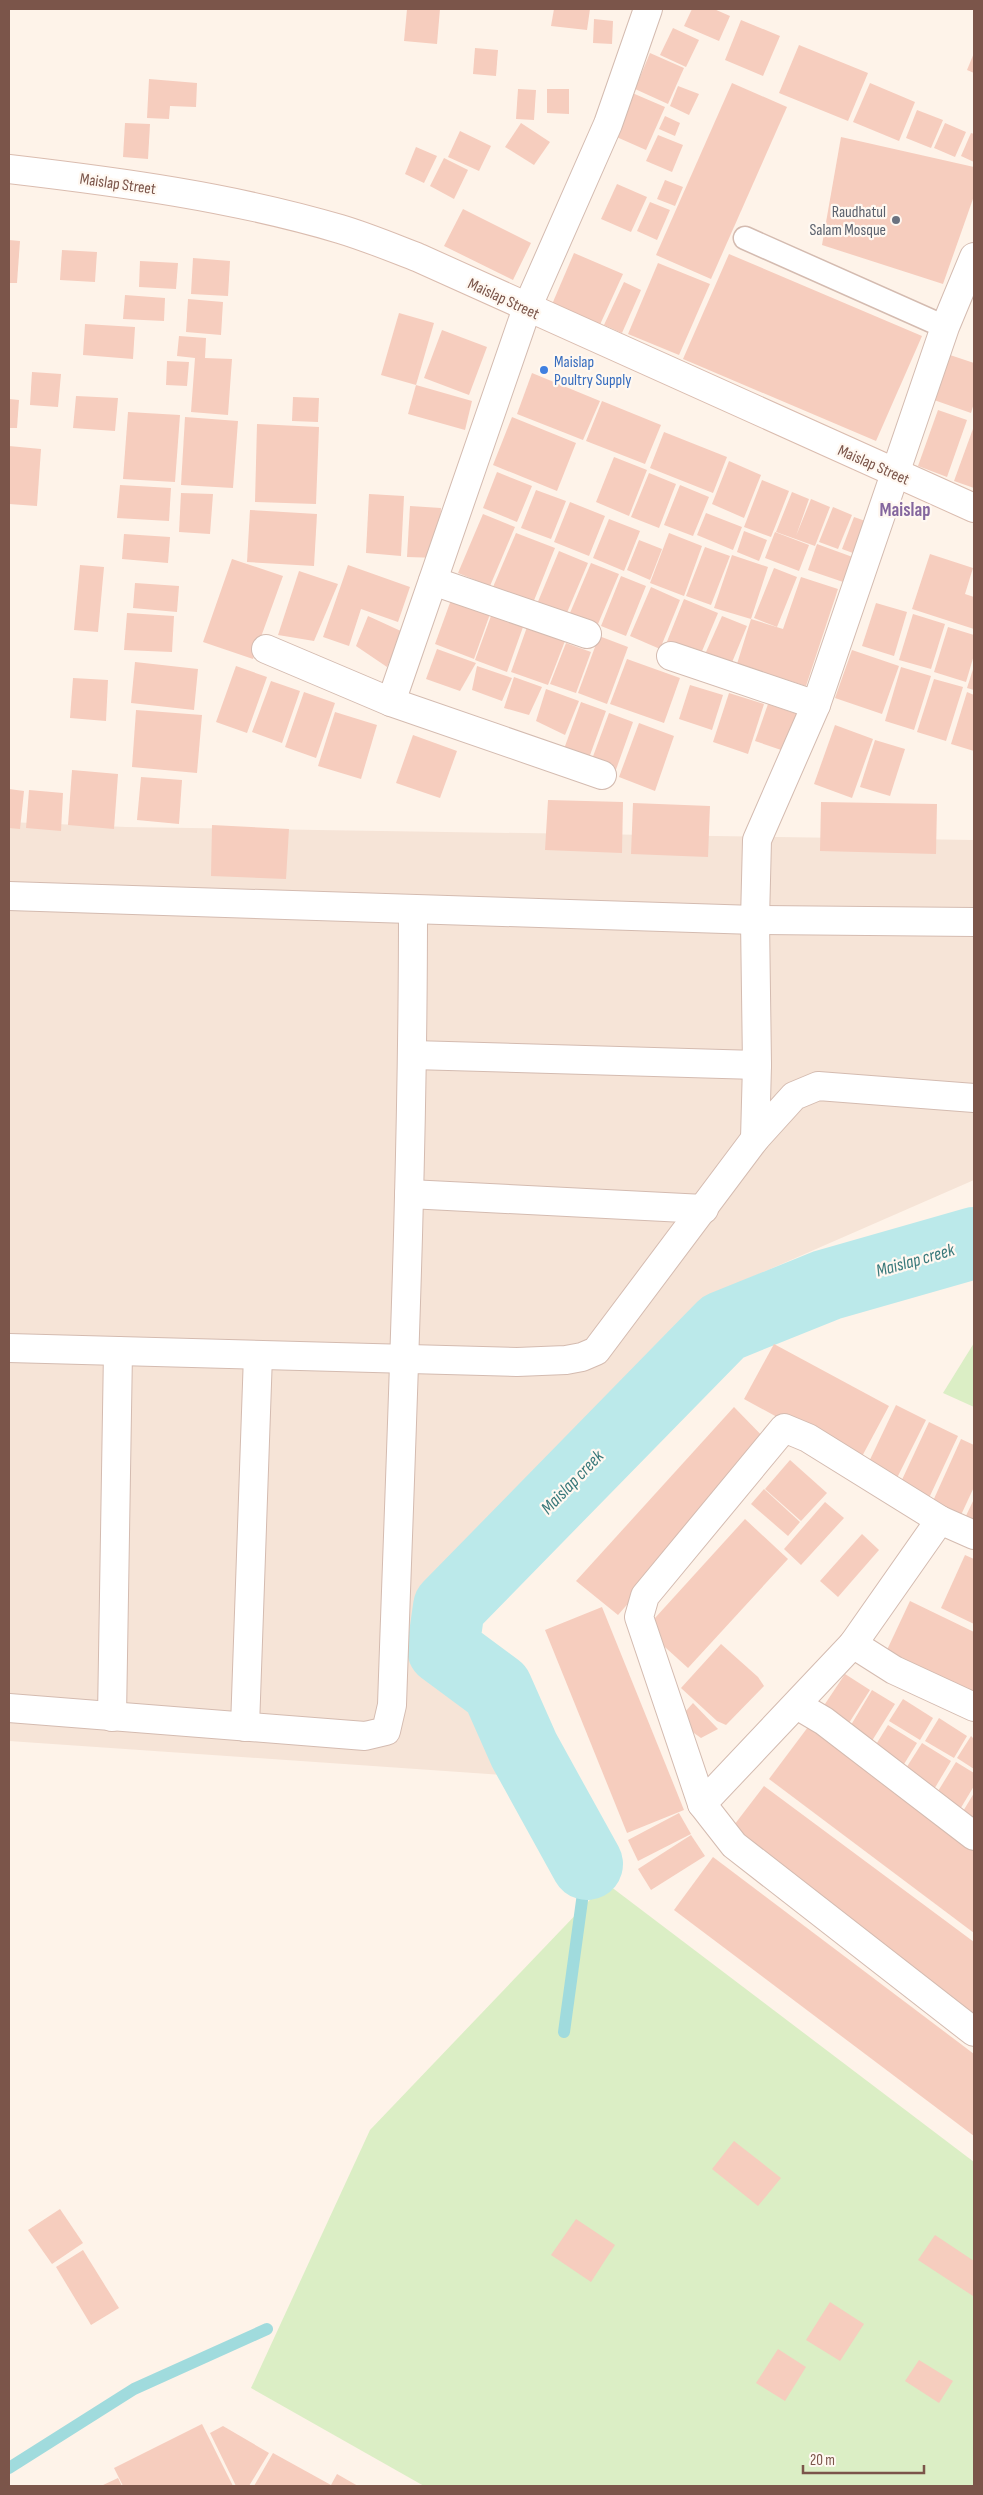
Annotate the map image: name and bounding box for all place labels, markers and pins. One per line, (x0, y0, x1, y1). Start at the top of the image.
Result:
place label: Raudhatul Salam Mosque (809, 203, 886, 240)
marker: Raudhatul Salam Mosque (890, 214, 902, 226)
place label: Maislap Poultry Supply (554, 353, 631, 390)
marker: Maislap Poultry Supply (538, 364, 550, 376)

